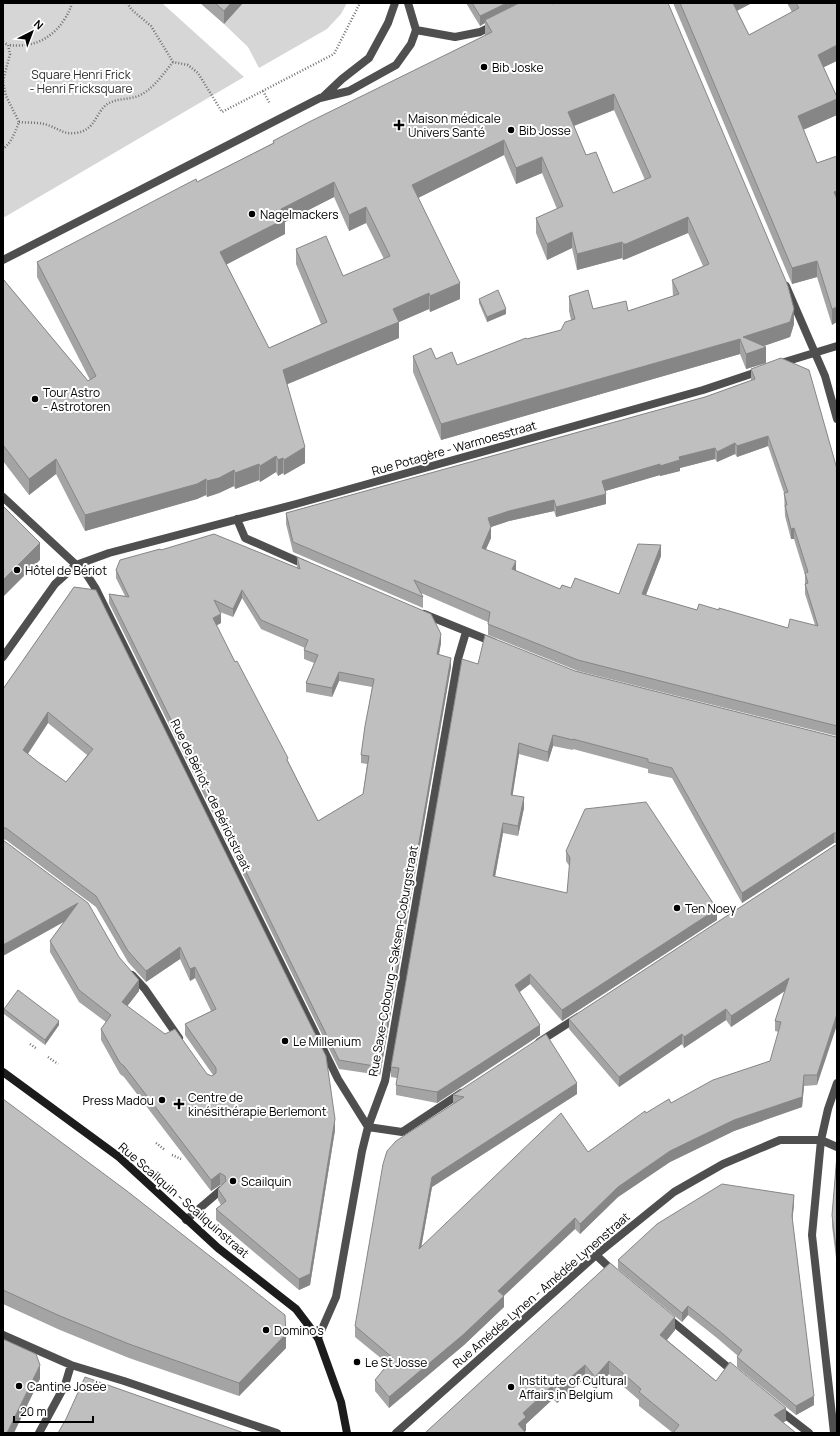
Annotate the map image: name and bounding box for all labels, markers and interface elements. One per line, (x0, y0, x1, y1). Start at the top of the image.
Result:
north arrow (12, 12, 52, 52)
text: N (31, 16, 47, 32)
place label: Bib Joske (492, 59, 543, 76)
marker: Bib Joske (479, 62, 489, 72)
park label: Square Henri Frick - Henri Fricksquare (29, 66, 133, 97)
place label: Maison médicale Univers Santé (408, 110, 501, 141)
marker: Maison médicale Univers Santé (393, 119, 405, 131)
place label: Bib Josse (519, 122, 571, 139)
marker: Bib Josse (506, 125, 516, 135)
place label: Nagelmackers (260, 206, 339, 223)
marker: Nagelmackers (247, 209, 257, 219)
place label: Tour Astro - Astrotoren (43, 384, 110, 415)
marker: Tour Astro - Astrotoren (30, 394, 40, 404)
street label: Rue Potagère - Warmoesstraat (370, 416, 539, 480)
place label: Hôtel de Bériot (25, 562, 107, 579)
marker: Hôtel de Bériot (12, 565, 22, 575)
street label: Rue de Bériot - de Bériotstraat (167, 716, 255, 874)
street label: Rue Saxe-Cobourg - Saksen-Coburgstraat (364, 844, 422, 1078)
place label: Ten Noey (685, 900, 737, 917)
marker: Ten Noey (672, 903, 682, 913)
place label: Le Millenium (293, 1033, 361, 1050)
marker: Le Millenium (280, 1036, 290, 1046)
place label: Centre de kinésithérapie Berlemont (188, 1089, 327, 1120)
place label: Press Madou (82, 1092, 154, 1109)
marker: Press Madou (157, 1095, 167, 1105)
marker: Centre de kinésithérapie Berlemont (173, 1098, 185, 1110)
street label: Rue Scailquin - Scailquinstraat (115, 1138, 253, 1262)
place label: Scailquin (241, 1173, 291, 1190)
marker: Scailquin (228, 1176, 238, 1186)
street label: Rue Amédée Lynen - Amédée Lynenstraat (449, 1208, 633, 1372)
place label: Domino's (274, 1322, 324, 1339)
marker: Domino's (261, 1325, 271, 1335)
place label: Le St Josse (365, 1354, 427, 1371)
marker: Le St Josse (352, 1357, 362, 1367)
place label: Institute of Cultural Affairs in Belgium (519, 1372, 627, 1403)
place label: Cantine Josée (27, 1378, 106, 1395)
marker: Cantine Josée (14, 1381, 24, 1391)
marker: Institute of Cultural Affairs in Belgium (506, 1382, 516, 1392)
scale bar (14, 1398, 93, 1424)
text: 20 m (20, 1403, 47, 1420)

